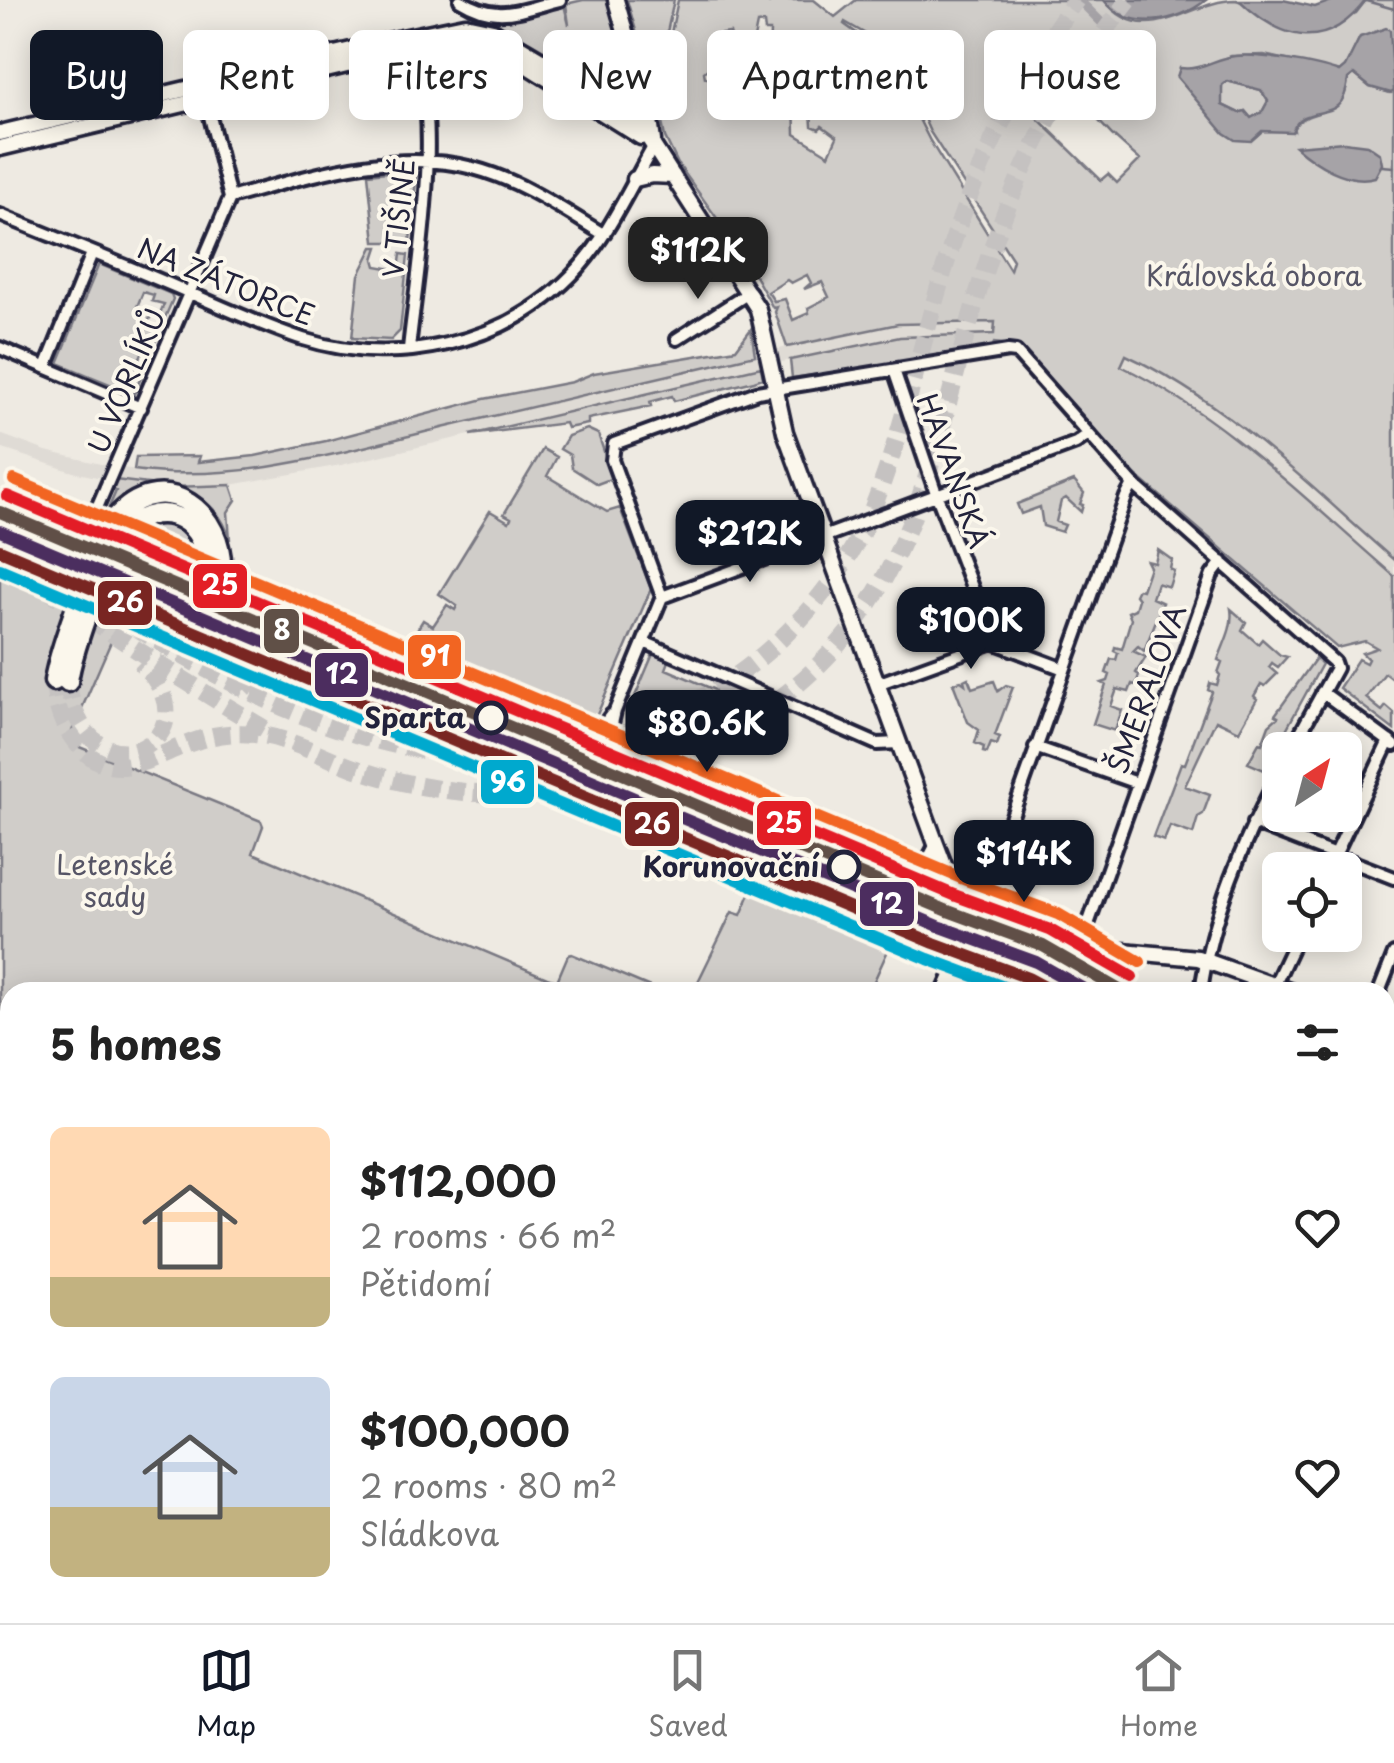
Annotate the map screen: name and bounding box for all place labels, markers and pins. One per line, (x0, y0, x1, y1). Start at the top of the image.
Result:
pin: $112K (628, 217, 768, 302)
pin: $212K (680, 500, 820, 585)
pin: $100K (901, 587, 1041, 672)
pin: $80.6K (626, 690, 788, 775)
place label: Sparta (364, 695, 467, 738)
marker: Sparta (475, 702, 507, 734)
pin: $114K (954, 820, 1094, 905)
place label: Korunovační (642, 844, 820, 887)
marker: Korunovační (828, 851, 860, 883)

